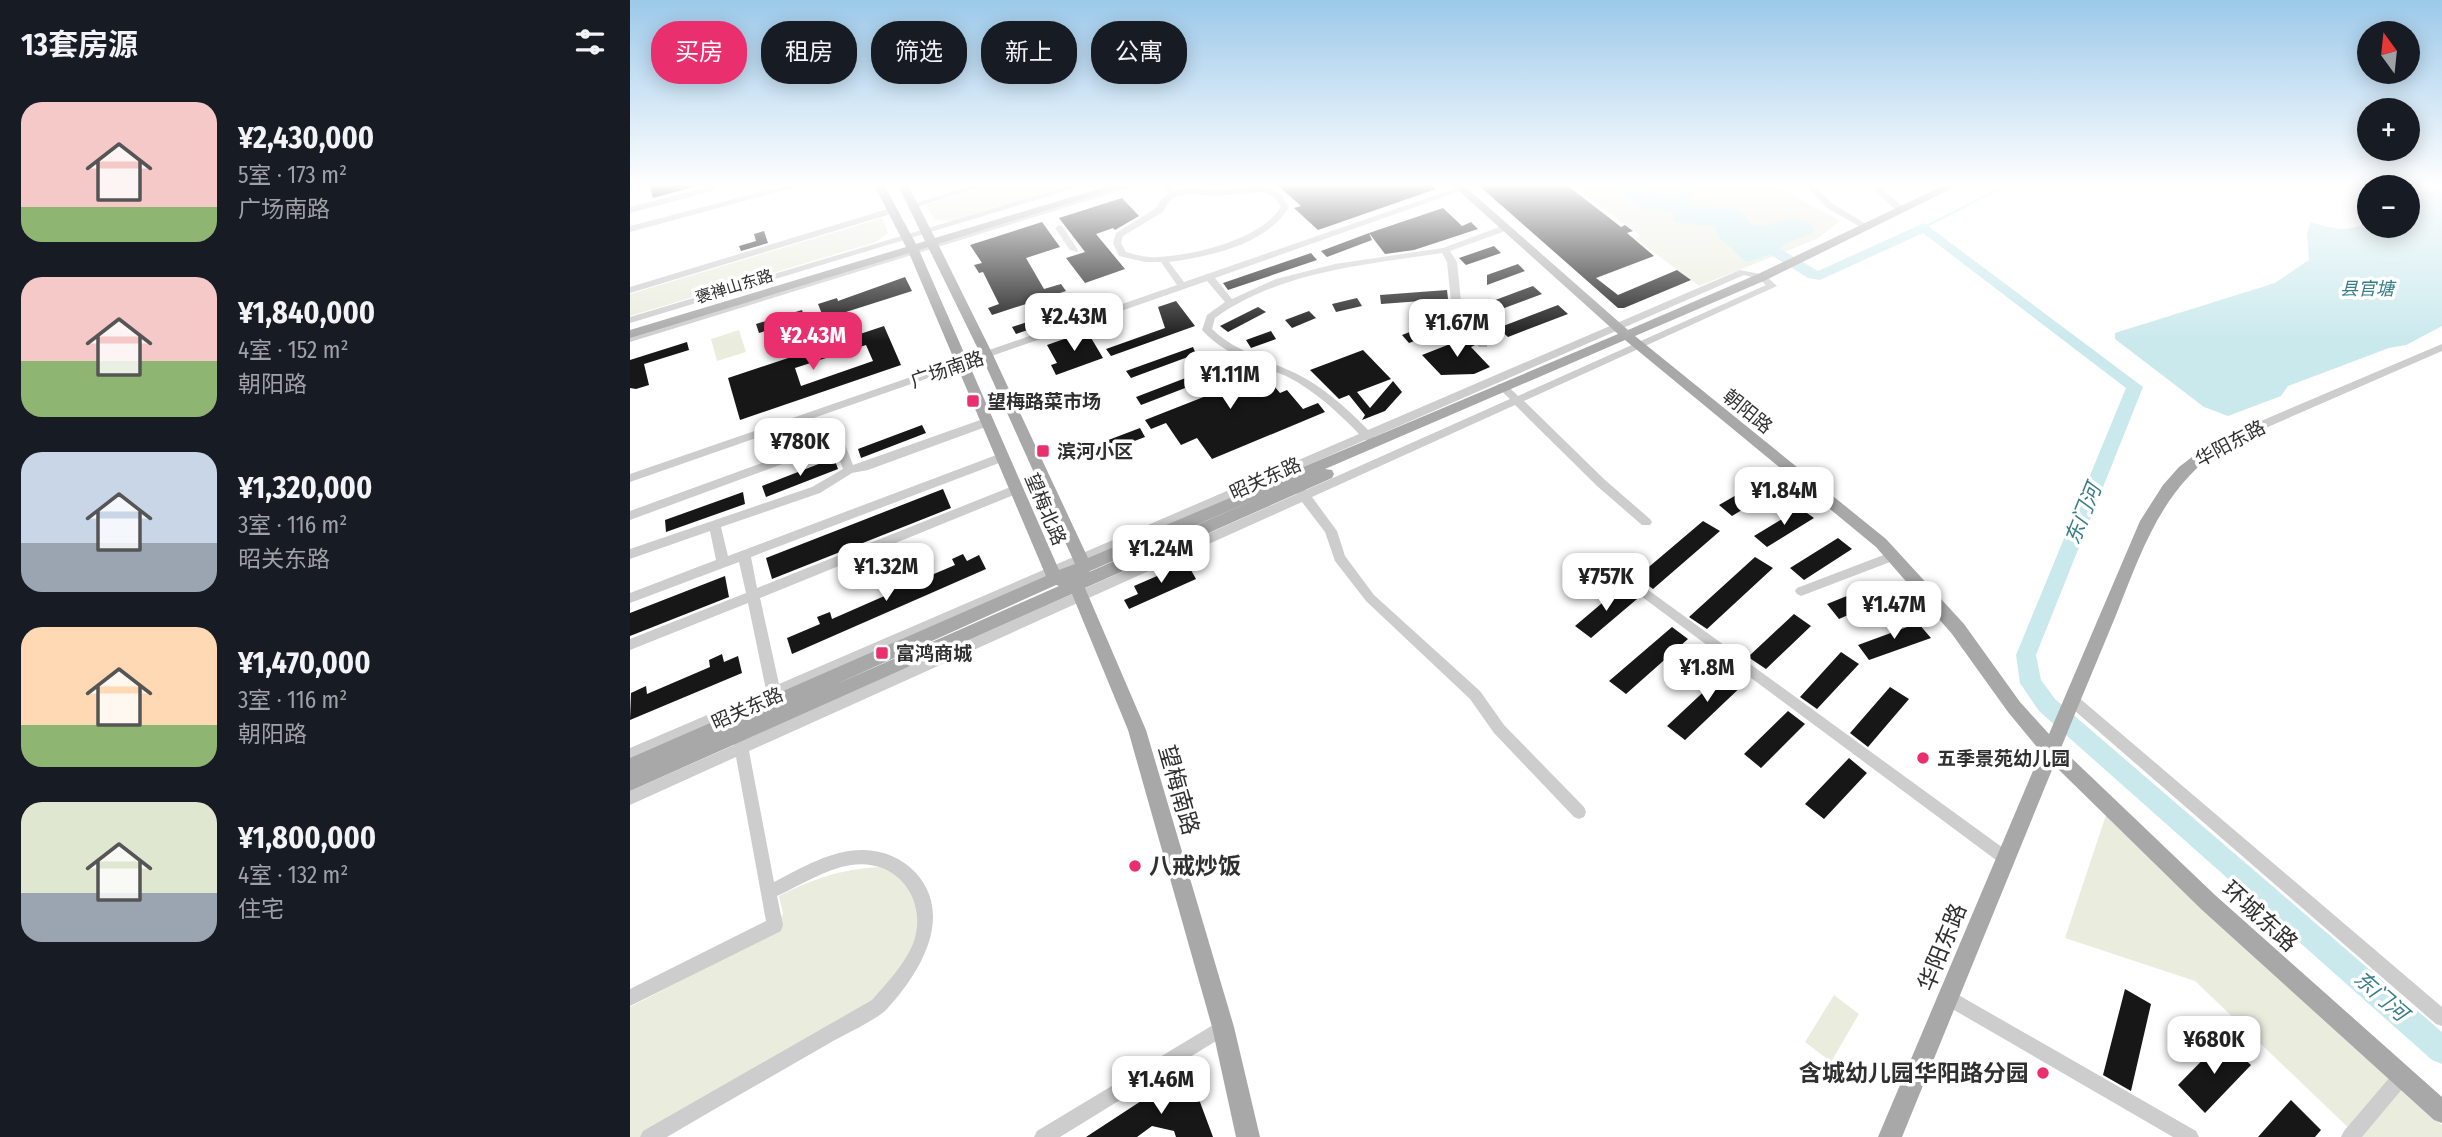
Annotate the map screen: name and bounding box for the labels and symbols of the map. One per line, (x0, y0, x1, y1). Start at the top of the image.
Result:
north arrow (2357, 21, 2420, 84)
street label: 褒禅山东路 (693, 266, 775, 307)
water label: 县官塘 (2340, 278, 2397, 300)
pin: ¥2.43M (1017, 294, 1131, 353)
pin: ¥1.67M (1400, 300, 1514, 359)
pin: ¥2.43M (756, 312, 870, 372)
street label: 广场南路 (907, 346, 987, 393)
pin: ¥1.11M (1173, 352, 1287, 411)
street label: 朝阳路 (1718, 385, 1777, 438)
place label: 望梅路菜市场 (987, 390, 1101, 413)
marker: 望梅路菜市场 (965, 393, 981, 409)
street label: 华阳东路 (2191, 415, 2269, 471)
pin: ¥780K (751, 419, 849, 478)
place label: 滨河小区 (1057, 440, 1133, 463)
marker: 滨河小区 (1035, 443, 1051, 459)
street label: 昭关东路 (1226, 452, 1305, 504)
pin: ¥1.84M (1727, 468, 1841, 527)
street label: 望梅北路 (1020, 470, 1071, 549)
water label: 东门河 (2059, 476, 2108, 548)
pin: ¥1.24M (1104, 526, 1218, 585)
pin: ¥1.32M (829, 544, 943, 603)
pin: ¥757K (1557, 554, 1655, 613)
pin: ¥1.47M (1837, 582, 1951, 641)
place label: 富鸿商城 (896, 642, 972, 665)
pin: ¥1.8M (1658, 644, 1756, 704)
marker: 富鸿商城 (874, 645, 890, 661)
street label: 昭关东路 (708, 682, 787, 734)
street label: 望梅南路 (1153, 742, 1205, 838)
place label: 五季景苑幼儿园 (1937, 747, 2070, 770)
marker: 五季景苑幼儿园 (1915, 750, 1931, 766)
place label: 八戒炒饭 (1149, 852, 1241, 880)
marker: 八戒炒饭 (1127, 858, 1143, 874)
street label: 环城东路 (2216, 875, 2304, 957)
street label: 华阳东路 (1912, 899, 1972, 995)
water label: 东门河 (2349, 966, 2416, 1029)
pin: ¥680K (2165, 1016, 2263, 1076)
pin: ¥1.46M (1104, 1056, 1218, 1116)
place label: 含城幼儿园华阳路分园 (1799, 1059, 2029, 1087)
marker: 含城幼儿园华阳路分园 (2035, 1065, 2051, 1081)

